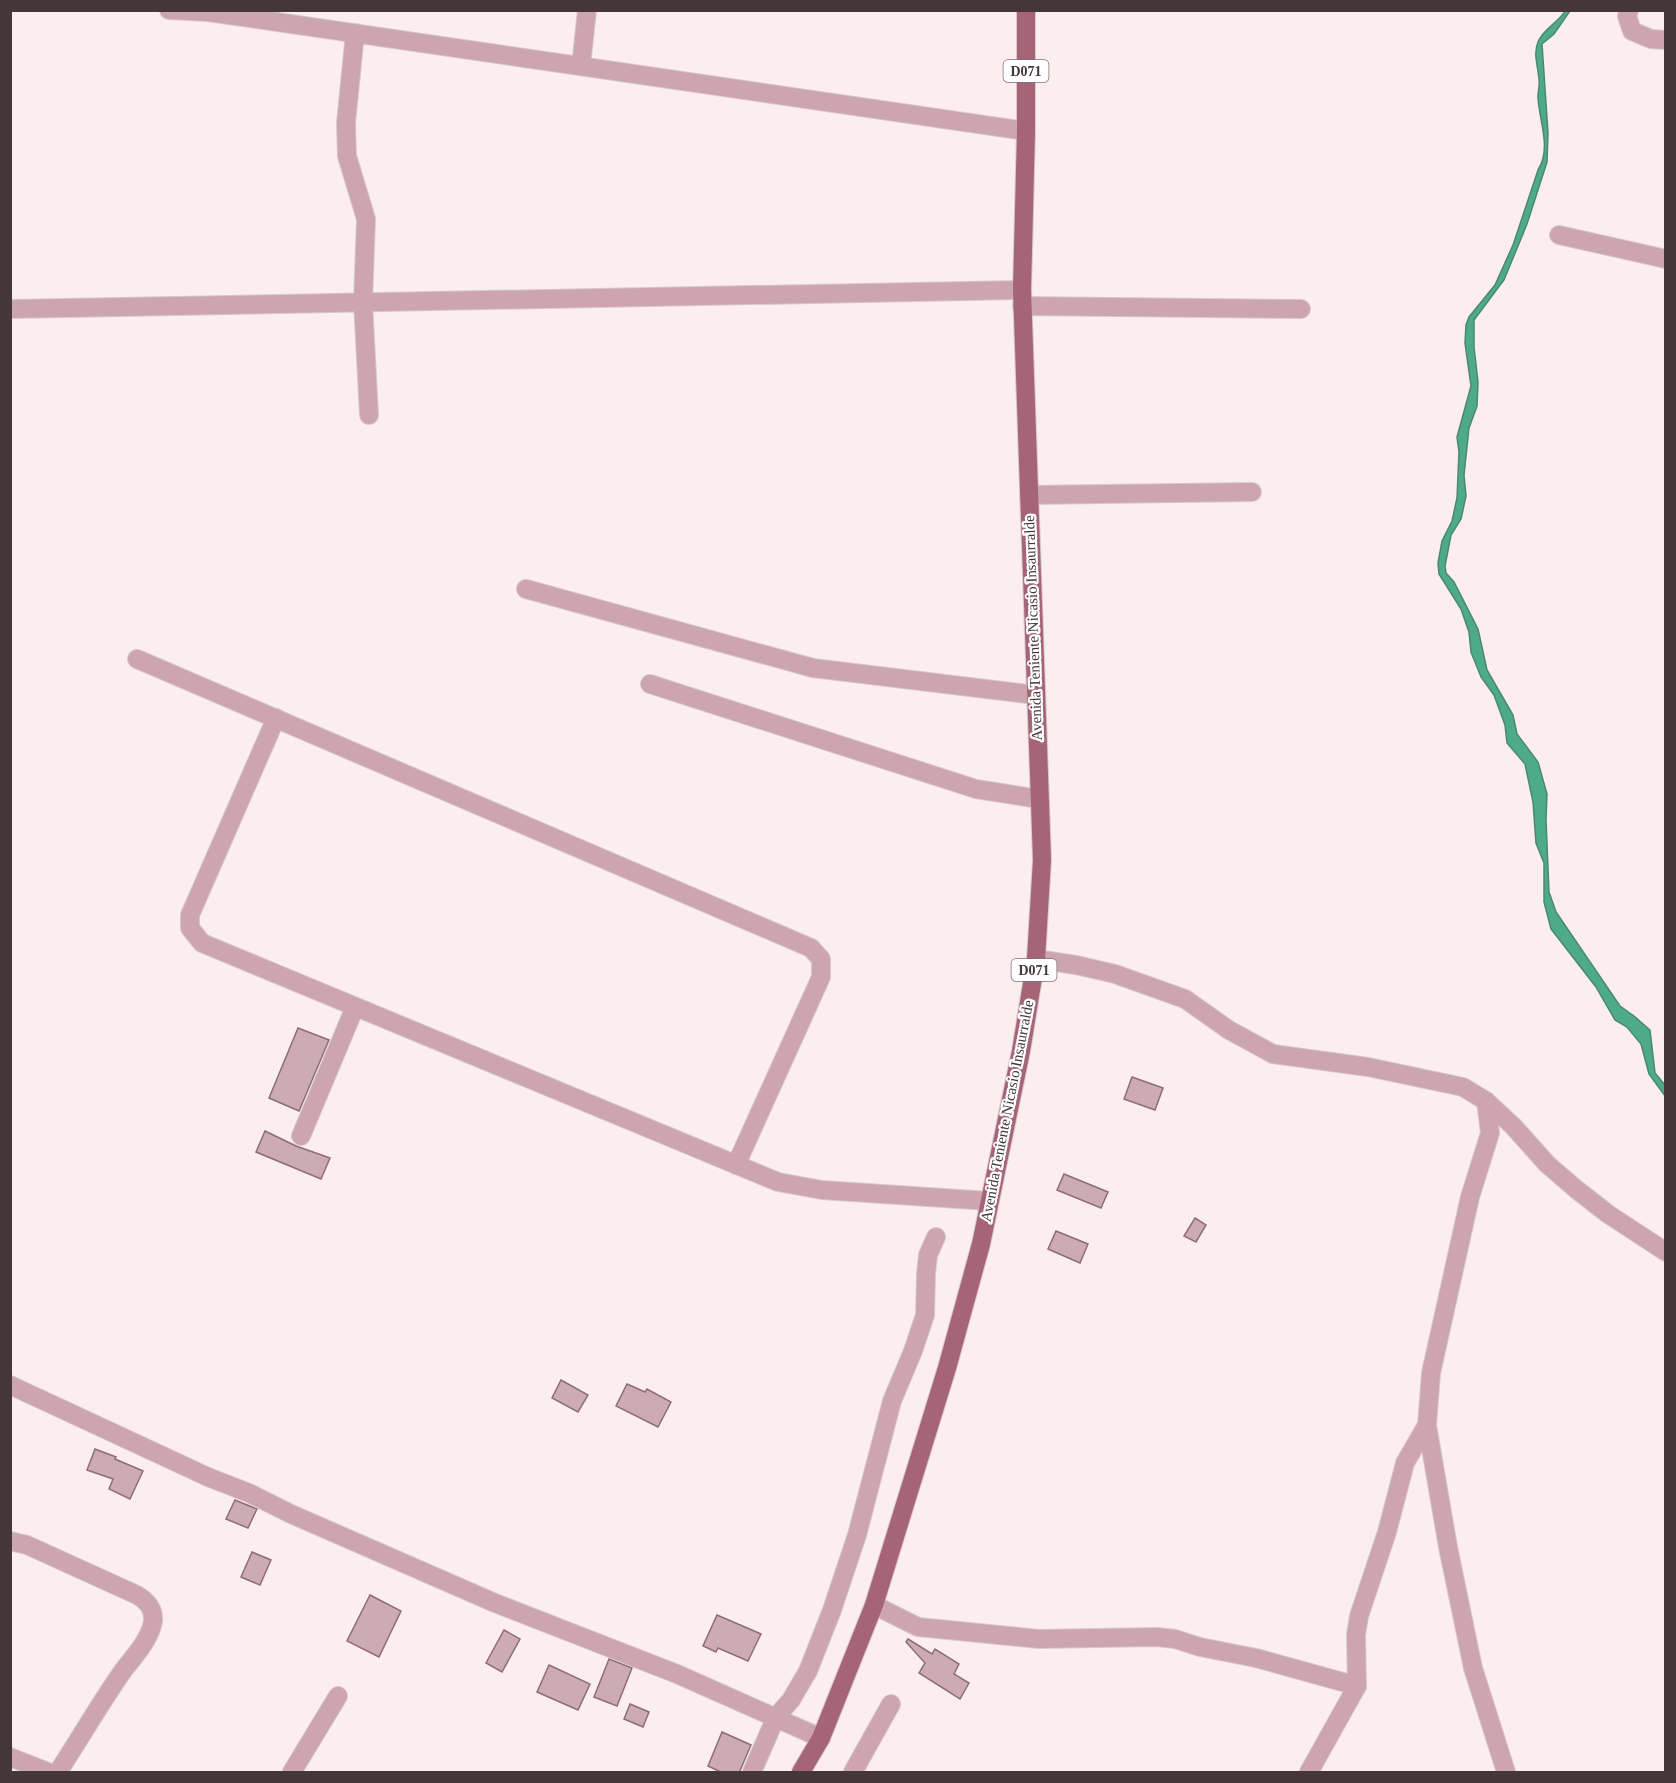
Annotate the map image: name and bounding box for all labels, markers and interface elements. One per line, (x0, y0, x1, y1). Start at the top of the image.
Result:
road number: D071 (1004, 60, 1048, 82)
street label: Avenida Teniente Nicasio Insaurralde (1021, 515, 1045, 741)
road number: D071 (1012, 959, 1056, 981)
street label: Avenida Teniente Nicasio Insaurralde (978, 999, 1036, 1223)

